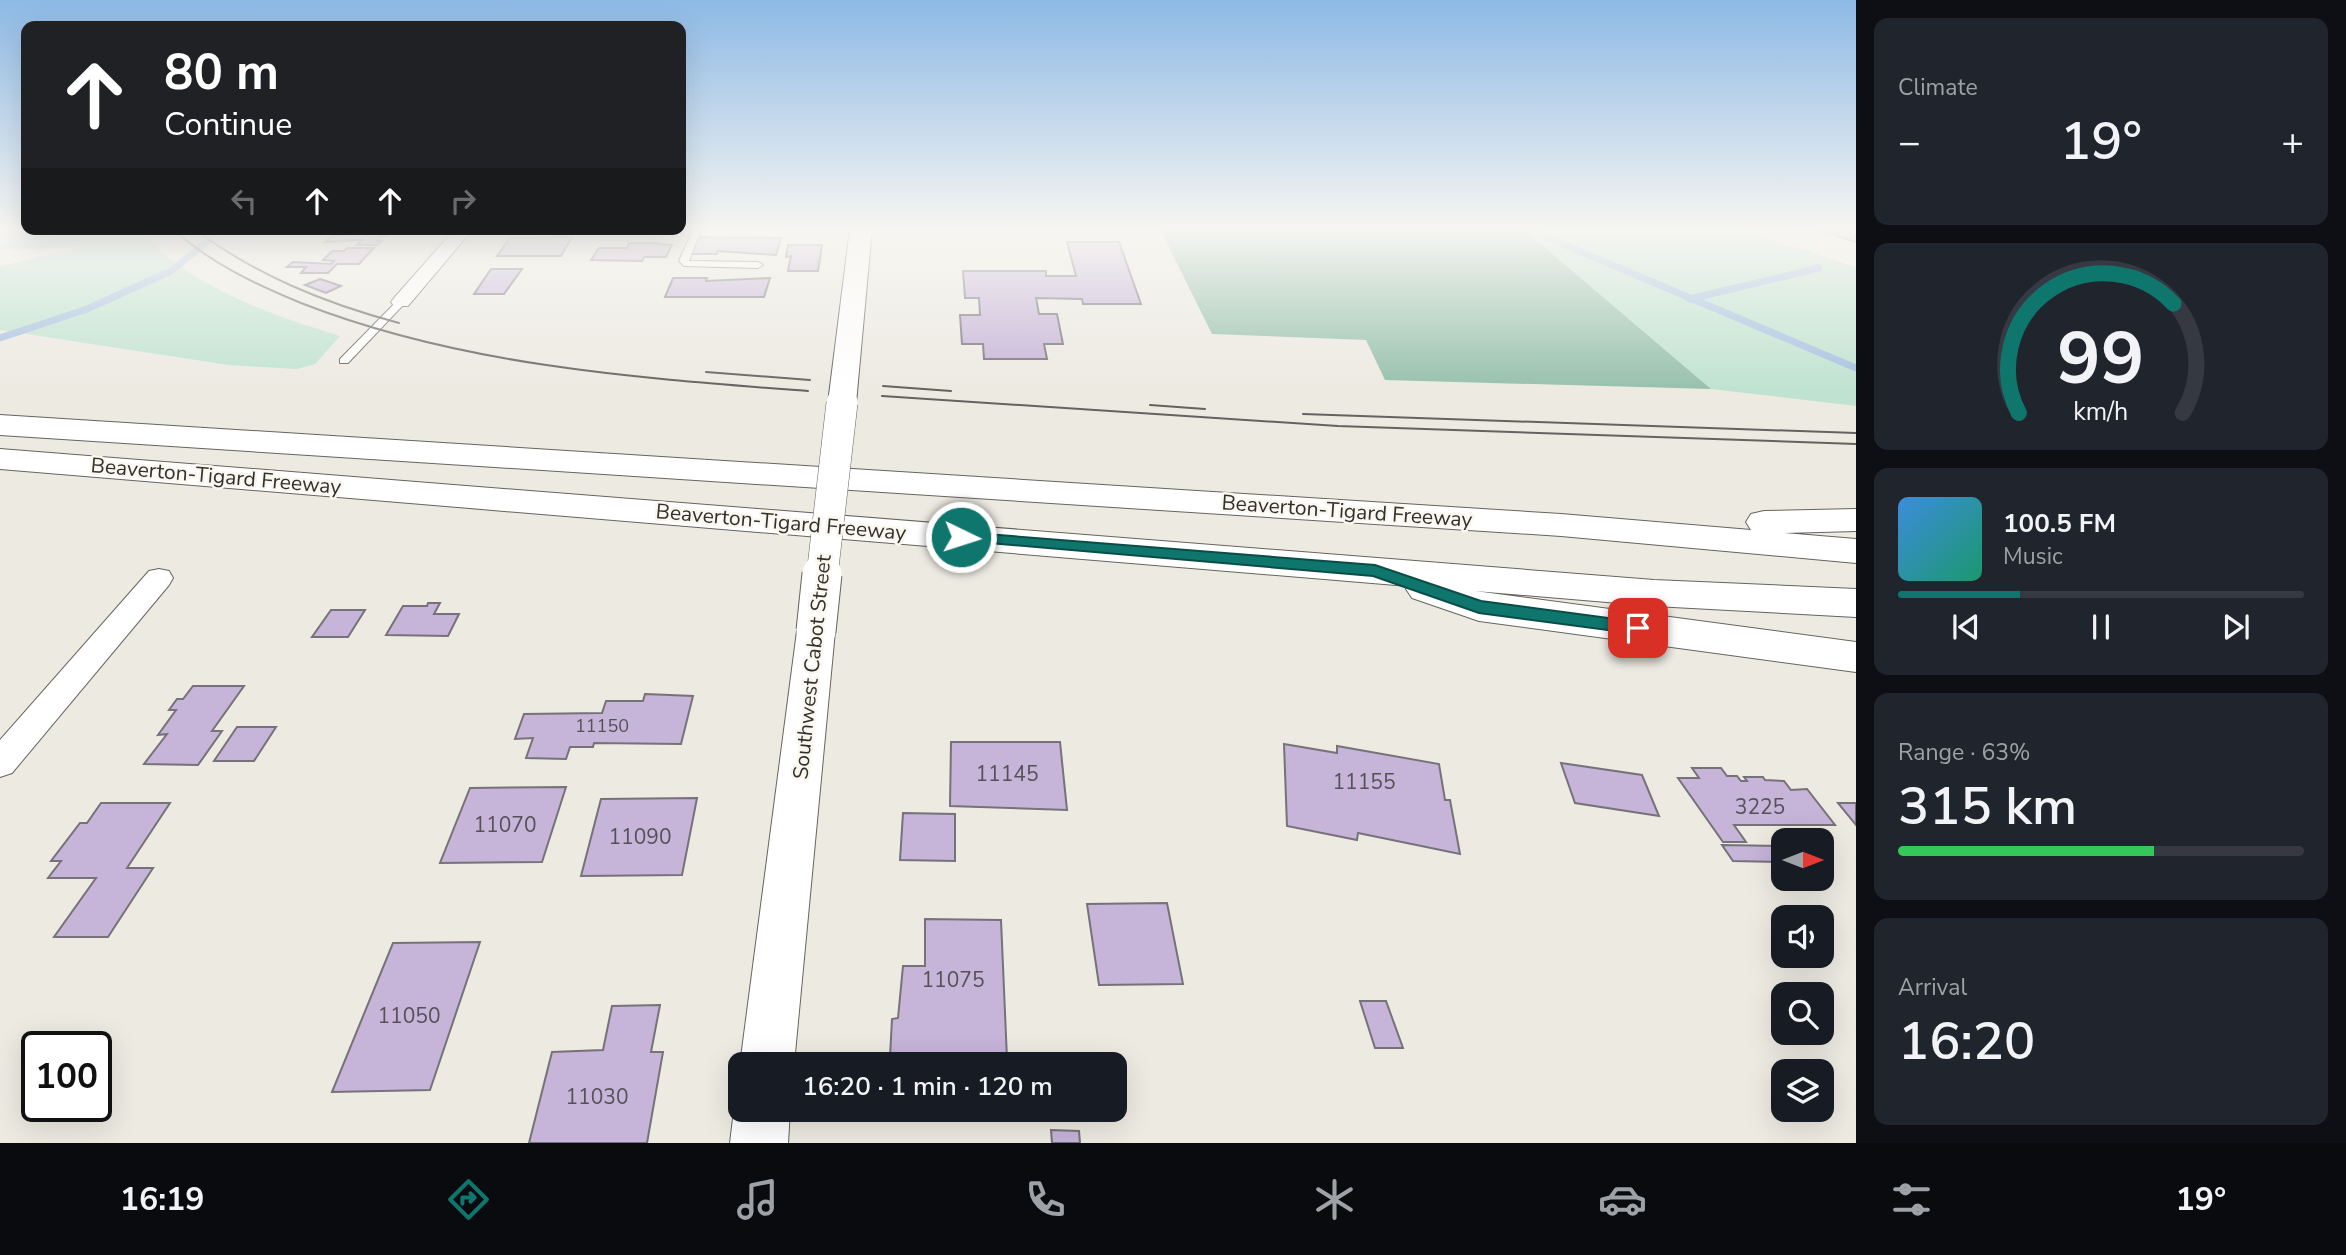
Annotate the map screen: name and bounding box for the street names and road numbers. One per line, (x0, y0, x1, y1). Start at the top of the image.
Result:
street label: Beaverton-Tigard Freeway (90, 451, 343, 501)
street label: Beaverton-Tigard Freeway (1221, 488, 1473, 534)
street label: Beaverton-Tigard Freeway (655, 497, 908, 547)
street label: Southwest Cabot Street (786, 553, 838, 781)

